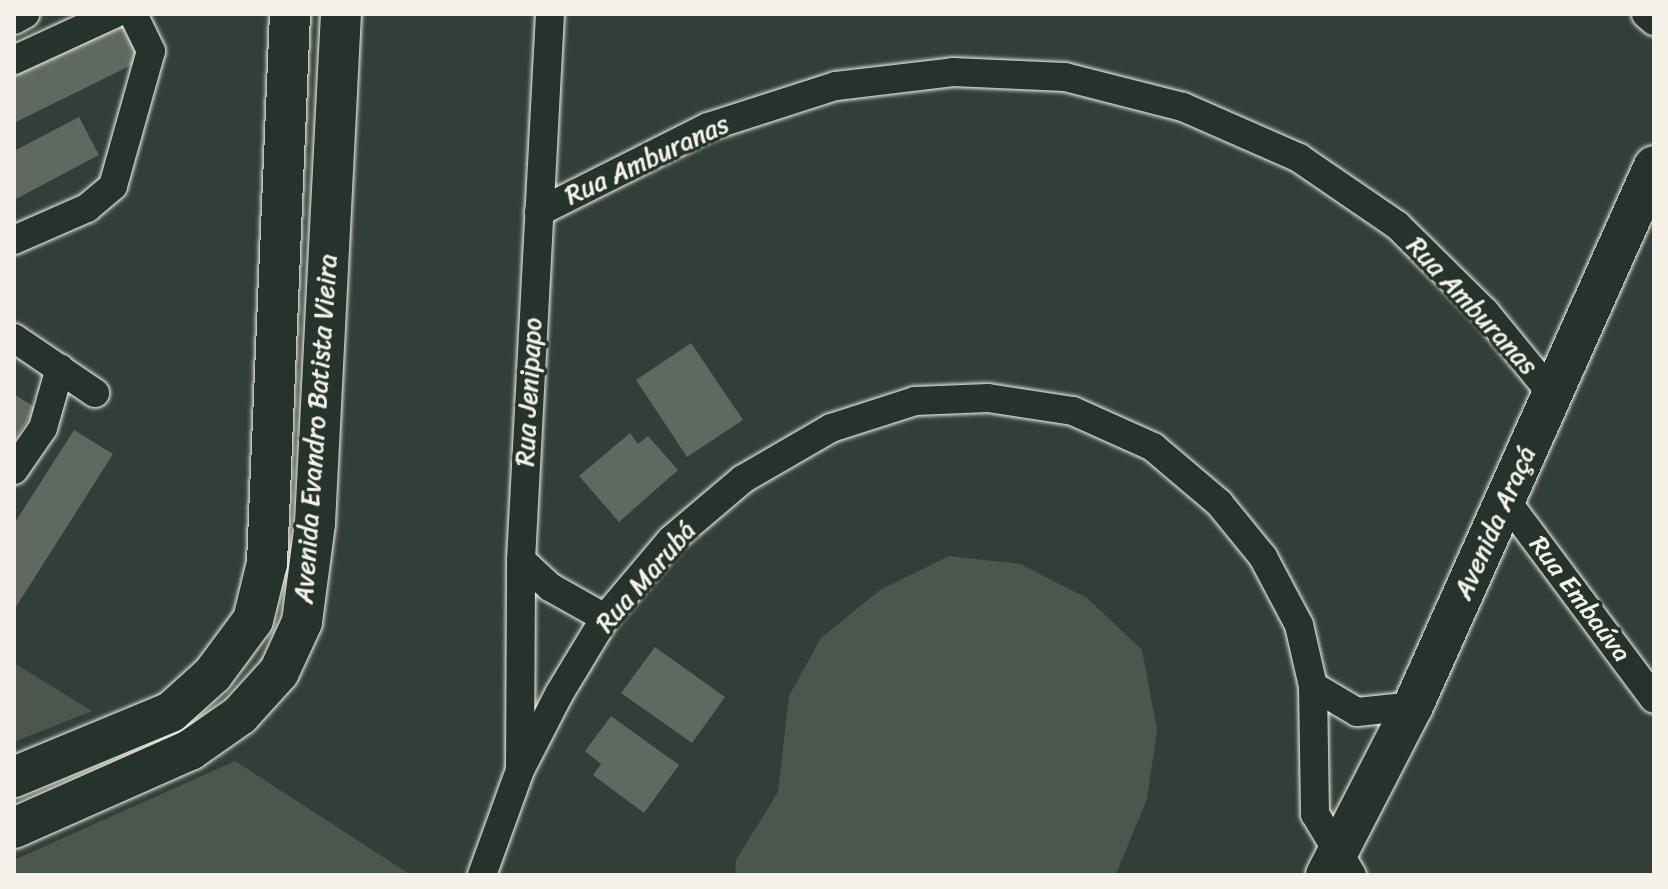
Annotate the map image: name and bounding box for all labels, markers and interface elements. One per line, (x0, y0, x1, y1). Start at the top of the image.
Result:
street label: Rua Amburanas (560, 108, 734, 212)
street label: Rua Amburanas (1400, 231, 1544, 381)
street label: Avenida Evandro Batista Vieira (288, 252, 344, 606)
street label: Rua Jenipapo (509, 316, 549, 468)
street label: Avenida Araçá (1447, 442, 1543, 604)
street label: Rua Marubá (590, 516, 702, 638)
street label: Rua Embaúva (1522, 530, 1638, 668)

